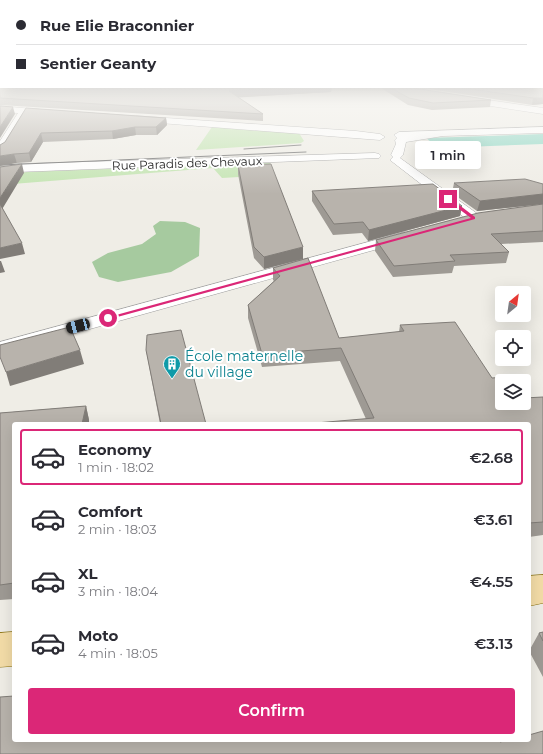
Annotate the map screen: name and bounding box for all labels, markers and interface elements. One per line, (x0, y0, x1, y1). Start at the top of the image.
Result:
text: Rue Elie Braconnier (40, 16, 194, 35)
text: Sentier Geanty (40, 54, 156, 73)
callout: 1 min (415, 141, 481, 169)
text: 1 min (431, 147, 465, 163)
street label: Rue Paradis des Chevaux (112, 153, 263, 173)
route end (439, 190, 457, 208)
north arrow (495, 286, 531, 322)
map controls (495, 286, 531, 410)
route start (99, 309, 117, 327)
car (65, 317, 91, 335)
button: locate (495, 330, 531, 366)
place label: École maternelle du village (185, 347, 303, 381)
building icon: École maternelle du village (162, 354, 182, 379)
button: layers (495, 374, 531, 410)
icon: car (30, 439, 66, 475)
text: Economy (78, 440, 151, 459)
text: €2.68 (469, 448, 513, 467)
text: 1 min · 18:02 (78, 459, 154, 475)
icon: car (30, 501, 66, 537)
text: Comfort (78, 502, 143, 521)
text: €3.61 (474, 510, 513, 529)
text: 2 min · 18:03 (78, 521, 157, 537)
icon: car (30, 563, 66, 599)
text: XL (78, 564, 97, 583)
text: €4.55 (470, 572, 513, 591)
text: 3 min · 18:04 (78, 583, 158, 599)
icon: car (30, 625, 66, 661)
text: Moto (78, 626, 118, 645)
text: €3.13 (474, 634, 513, 653)
text: 4 min · 18:05 (78, 645, 158, 661)
button: Confirm (28, 688, 515, 734)

